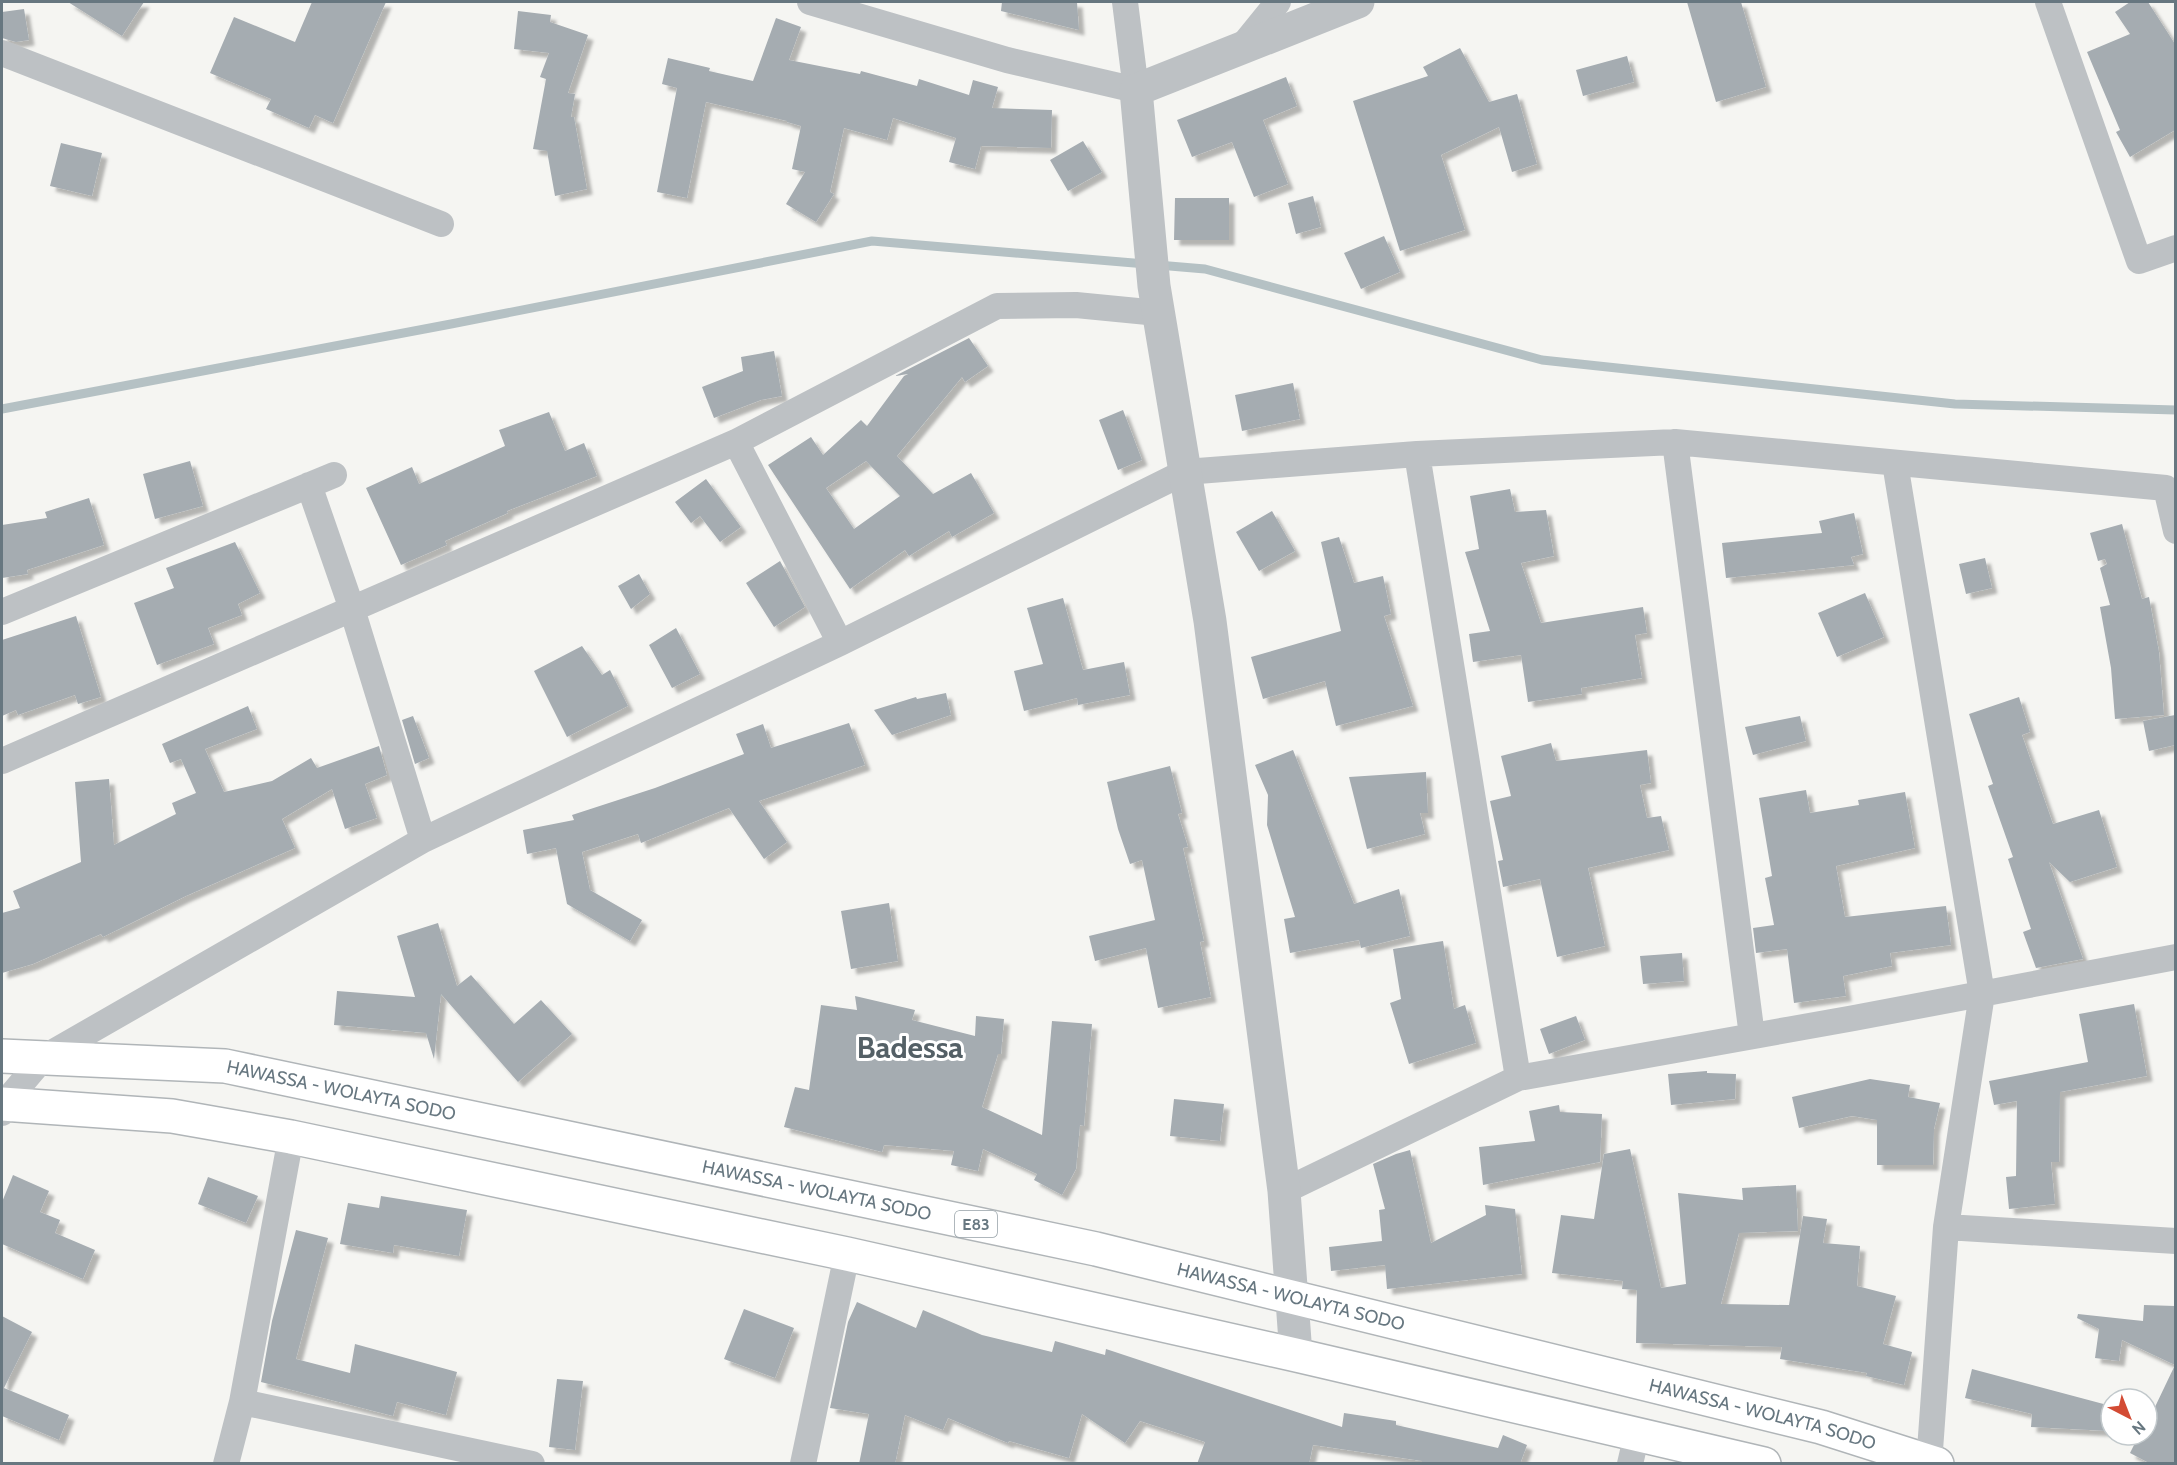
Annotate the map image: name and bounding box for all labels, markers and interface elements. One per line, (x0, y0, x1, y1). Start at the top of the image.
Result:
district label: Badessa (857, 1029, 963, 1066)
street label: HAWASSA - WOLAYTA SODO (225, 1056, 458, 1125)
street label: HAWASSA - WOLAYTA SODO (700, 1156, 934, 1225)
road number: E83 (955, 1211, 997, 1237)
street label: HAWASSA - WOLAYTA SODO (1175, 1258, 1407, 1335)
street label: HAWASSA - WOLAYTA SODO (1647, 1374, 1879, 1455)
north arrow (2099, 1387, 2159, 1447)
text: N (2128, 1417, 2149, 1439)

